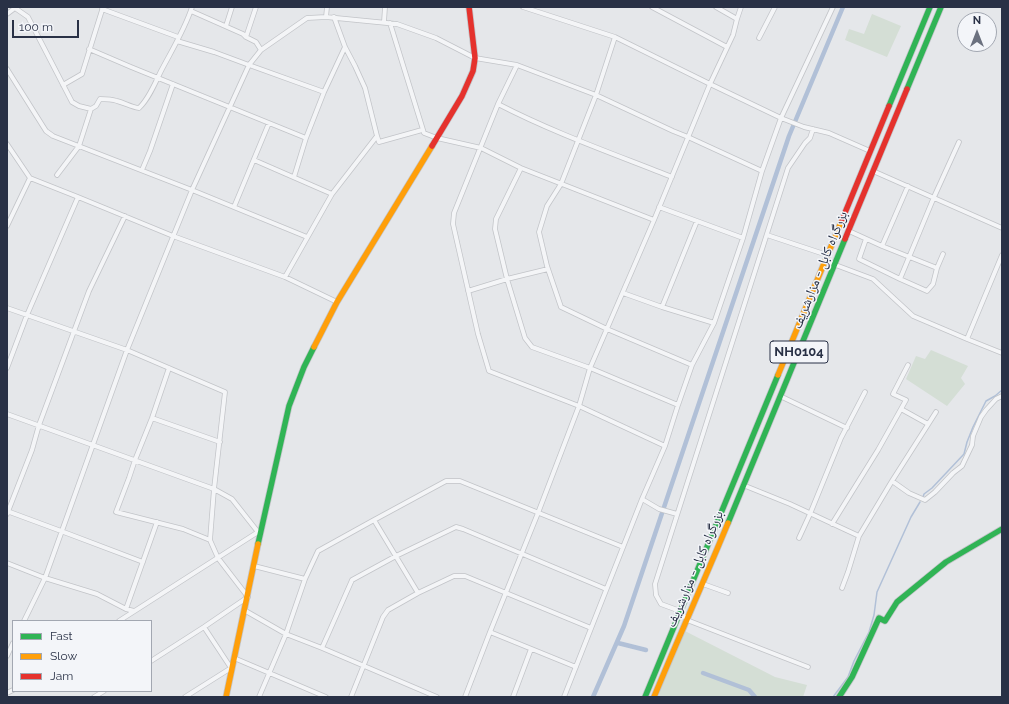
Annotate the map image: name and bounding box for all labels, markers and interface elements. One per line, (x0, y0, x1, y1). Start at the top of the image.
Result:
scale bar (14, 12, 81, 38)
north arrow (957, 12, 997, 52)
text: N (973, 14, 981, 27)
text: 100 m (19, 20, 53, 34)
street label: بزرگراه کابل - مزارشریف (789, 209, 851, 331)
road number: NH0104 (770, 341, 828, 363)
street label: بزرگراه کابل - مزارشریف (663, 508, 727, 630)
legend (12, 620, 152, 692)
text: Fast (50, 629, 73, 643)
text: Slow (50, 649, 77, 663)
text: Jam (50, 669, 73, 683)

